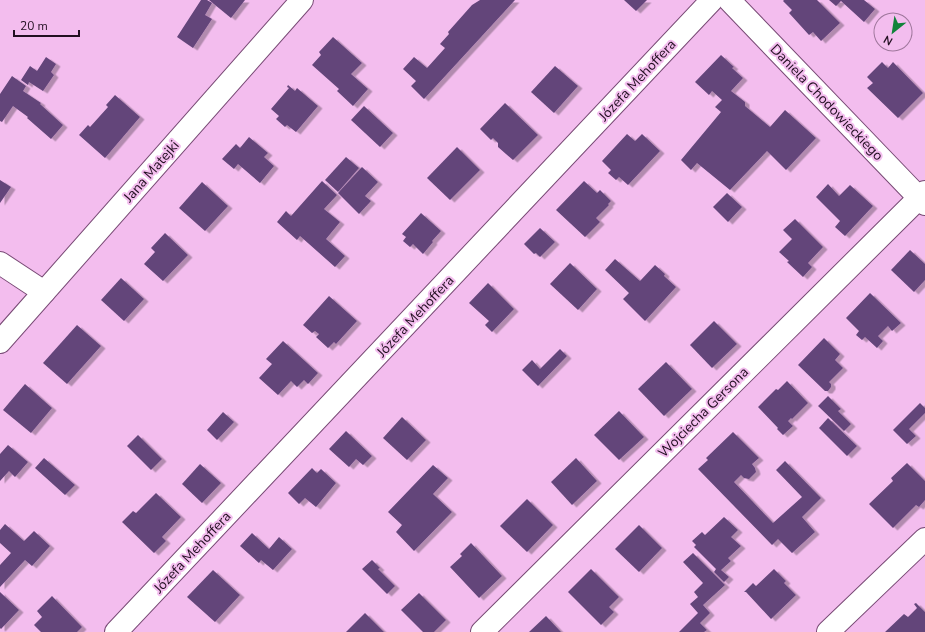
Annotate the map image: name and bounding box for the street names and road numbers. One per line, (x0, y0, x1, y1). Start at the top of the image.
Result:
street label: Józefa Mehoffera (594, 35, 680, 126)
street label: Daniela Chodowieckiego (766, 40, 888, 165)
street label: Jana Matejki (119, 136, 184, 207)
street label: Józefa Mehoffera (372, 271, 458, 362)
street label: Wojciecha Gersona (654, 363, 753, 462)
street label: Józefa Mehoffera (149, 507, 235, 598)

